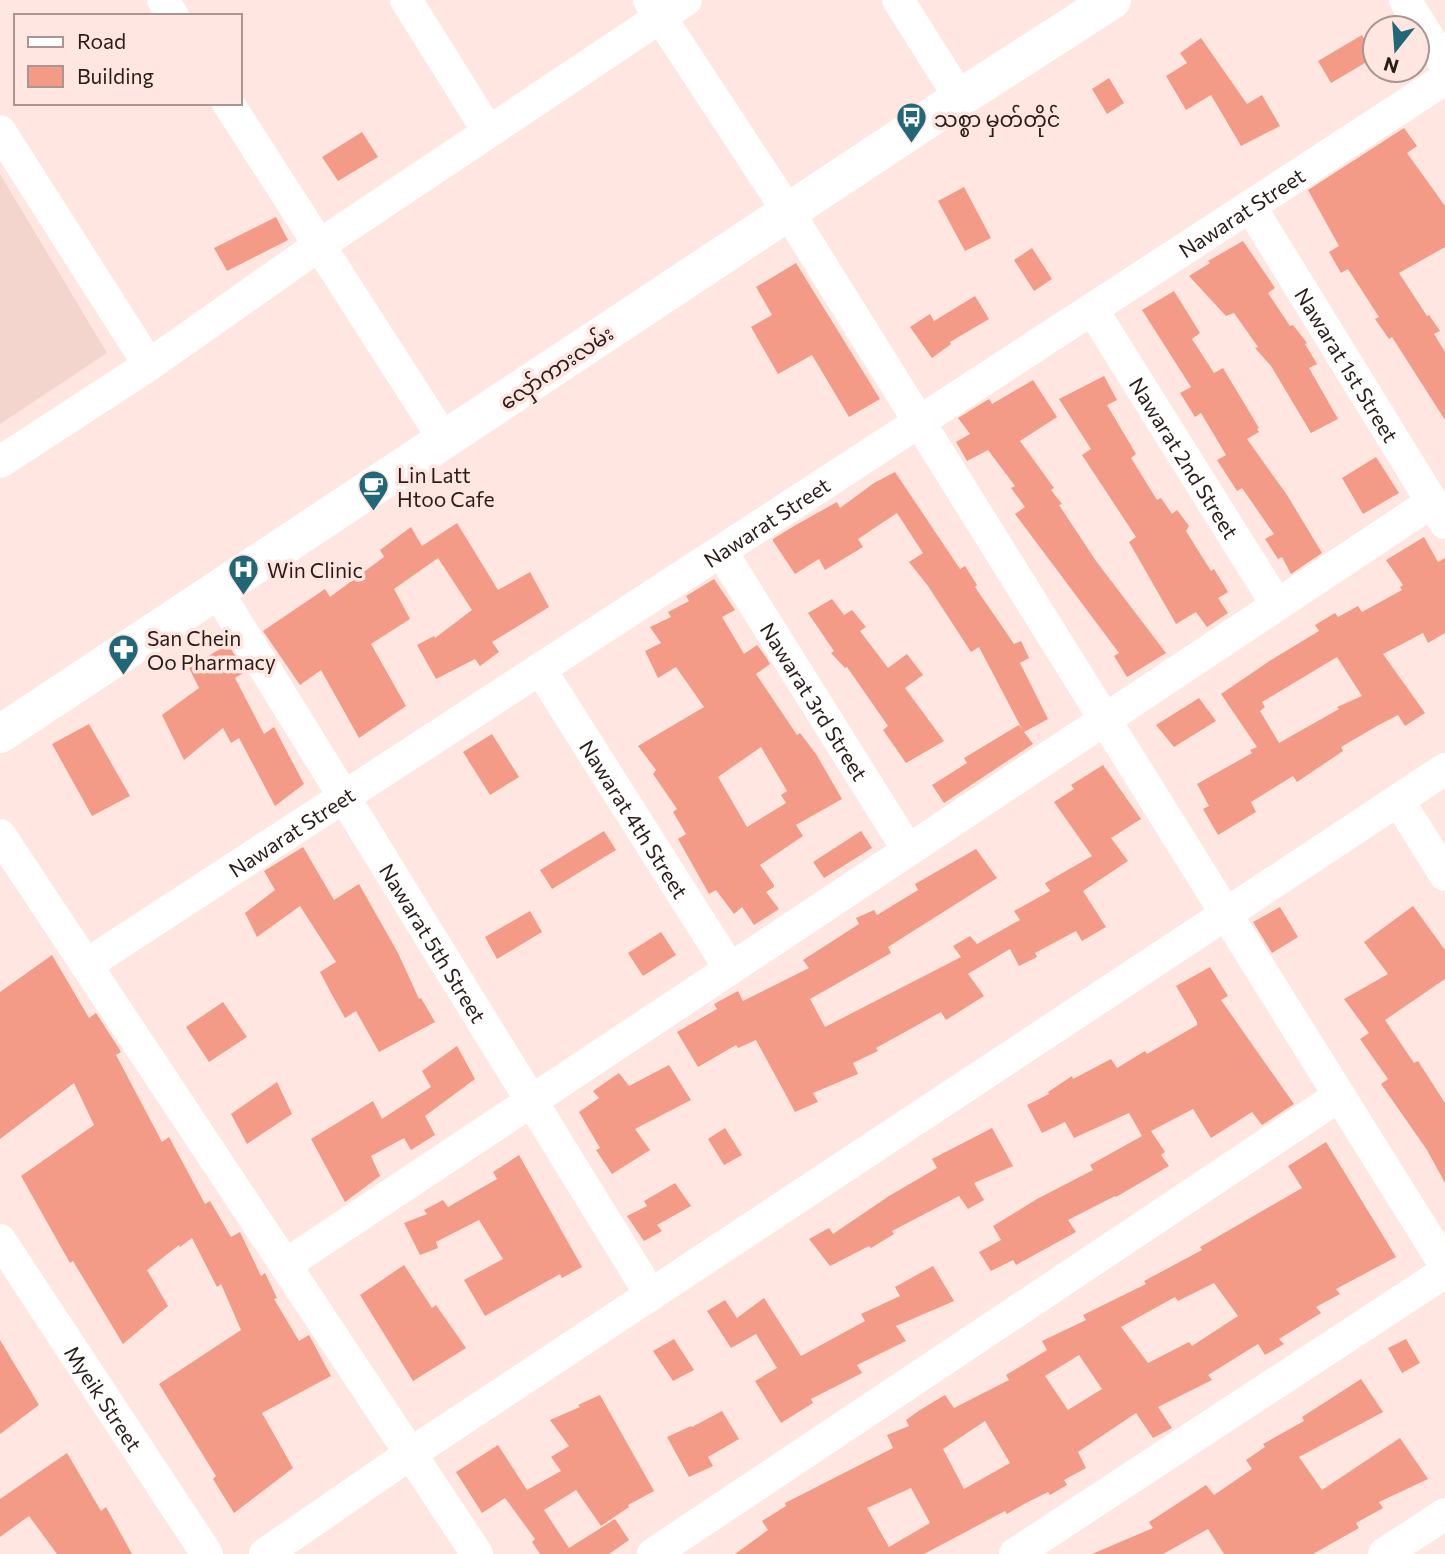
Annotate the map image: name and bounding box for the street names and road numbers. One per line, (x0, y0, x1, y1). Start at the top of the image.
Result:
street label: Nawarat Street (1173, 162, 1309, 262)
street label: Nawarat 1st Street (1291, 283, 1404, 446)
street label: လှော်ကားလမ်း (493, 318, 621, 419)
street label: Nawarat 2nd Street (1125, 372, 1244, 543)
street label: Nawarat Street (698, 471, 834, 572)
street label: Nawarat 3rd Street (756, 617, 874, 785)
street label: Nawarat 4th Street (575, 735, 694, 902)
street label: Nawarat Street (223, 781, 359, 881)
street label: Nawarat 5th Street (375, 858, 492, 1027)
street label: Myeik Street (60, 1340, 148, 1455)

